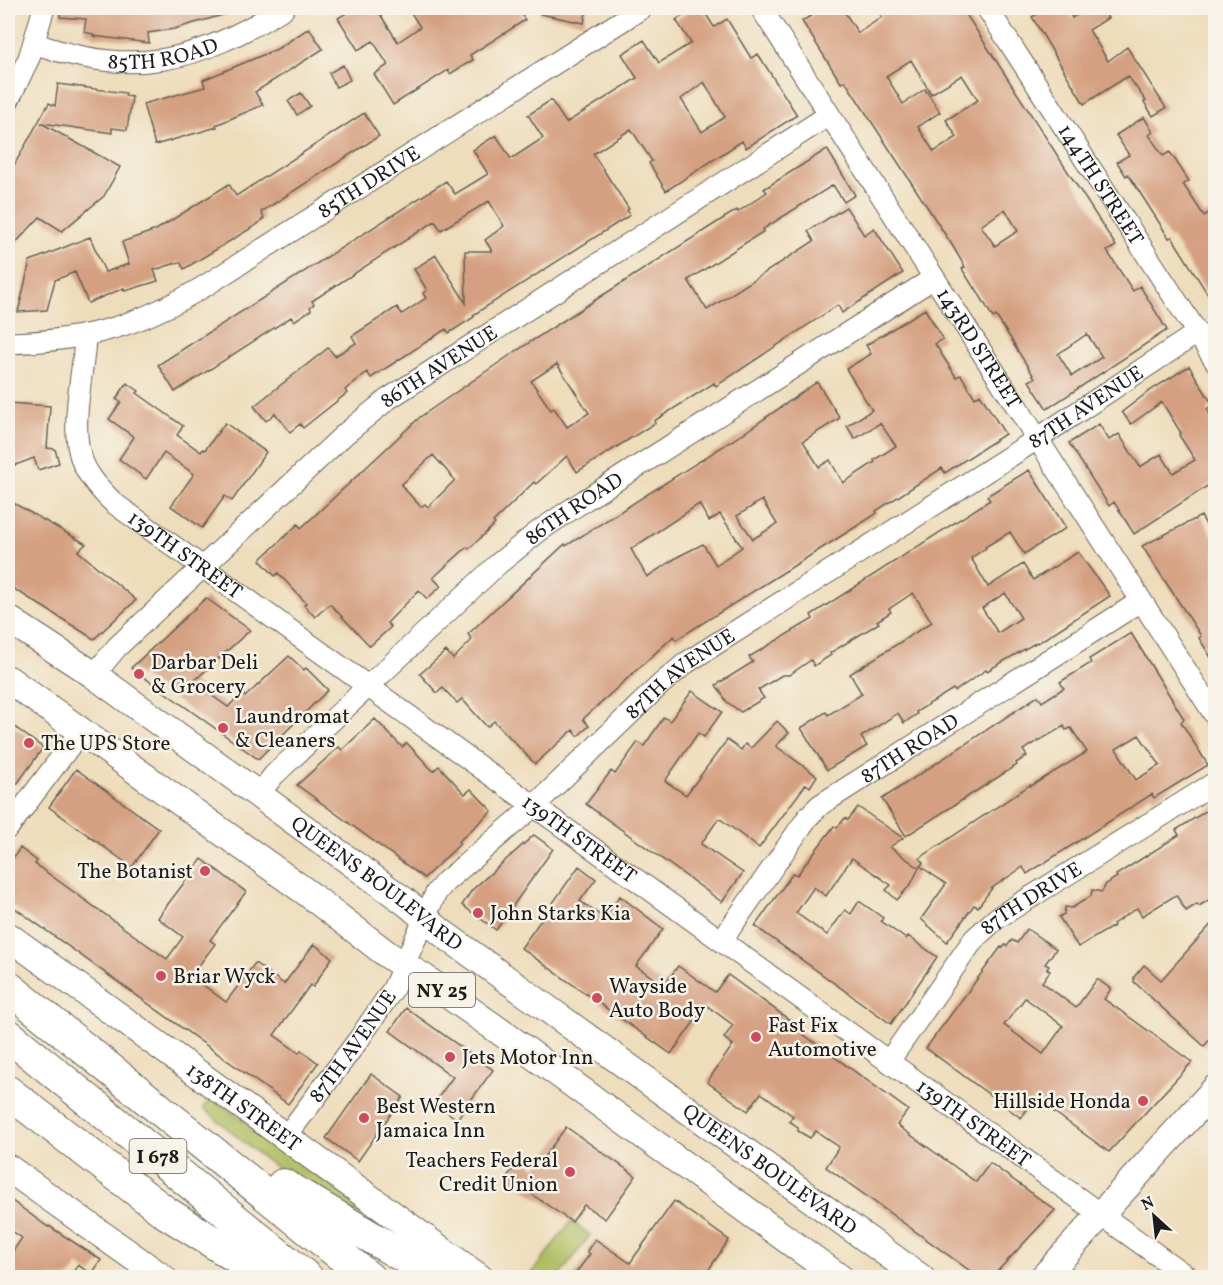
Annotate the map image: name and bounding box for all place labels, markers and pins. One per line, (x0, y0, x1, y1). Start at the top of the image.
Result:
place label: Darbar Deli & Grocery (151, 649, 258, 702)
marker: Darbar Deli & Grocery (132, 667, 146, 681)
place label: Laundromat & Cleaners (235, 703, 350, 756)
marker: Laundromat & Cleaners (216, 721, 230, 735)
place label: The UPS Store (41, 730, 170, 759)
marker: The UPS Store (22, 736, 36, 750)
place label: The Botanist (77, 858, 193, 887)
marker: The Botanist (198, 864, 212, 878)
place label: John Starks Kia (490, 900, 631, 929)
marker: John Starks Kia (471, 906, 485, 920)
place label: Briar Wyck (173, 963, 276, 992)
marker: Briar Wyck (154, 969, 168, 983)
place label: Wayside Auto Body (609, 973, 706, 1026)
marker: Wayside Auto Body (590, 991, 604, 1005)
place label: Fast Fix Automotive (768, 1012, 877, 1065)
marker: Fast Fix Automotive (749, 1030, 763, 1044)
place label: Jets Motor Inn (462, 1044, 594, 1073)
marker: Jets Motor Inn (443, 1050, 457, 1064)
place label: Hillside Honda (993, 1088, 1131, 1117)
place label: Best Western Jamaica Inn (376, 1093, 496, 1146)
marker: Hillside Honda (1136, 1094, 1150, 1108)
marker: Best Western Jamaica Inn (357, 1111, 371, 1125)
place label: Teachers Federal Credit Union (405, 1147, 558, 1200)
marker: Teachers Federal Credit Union (563, 1165, 577, 1179)

